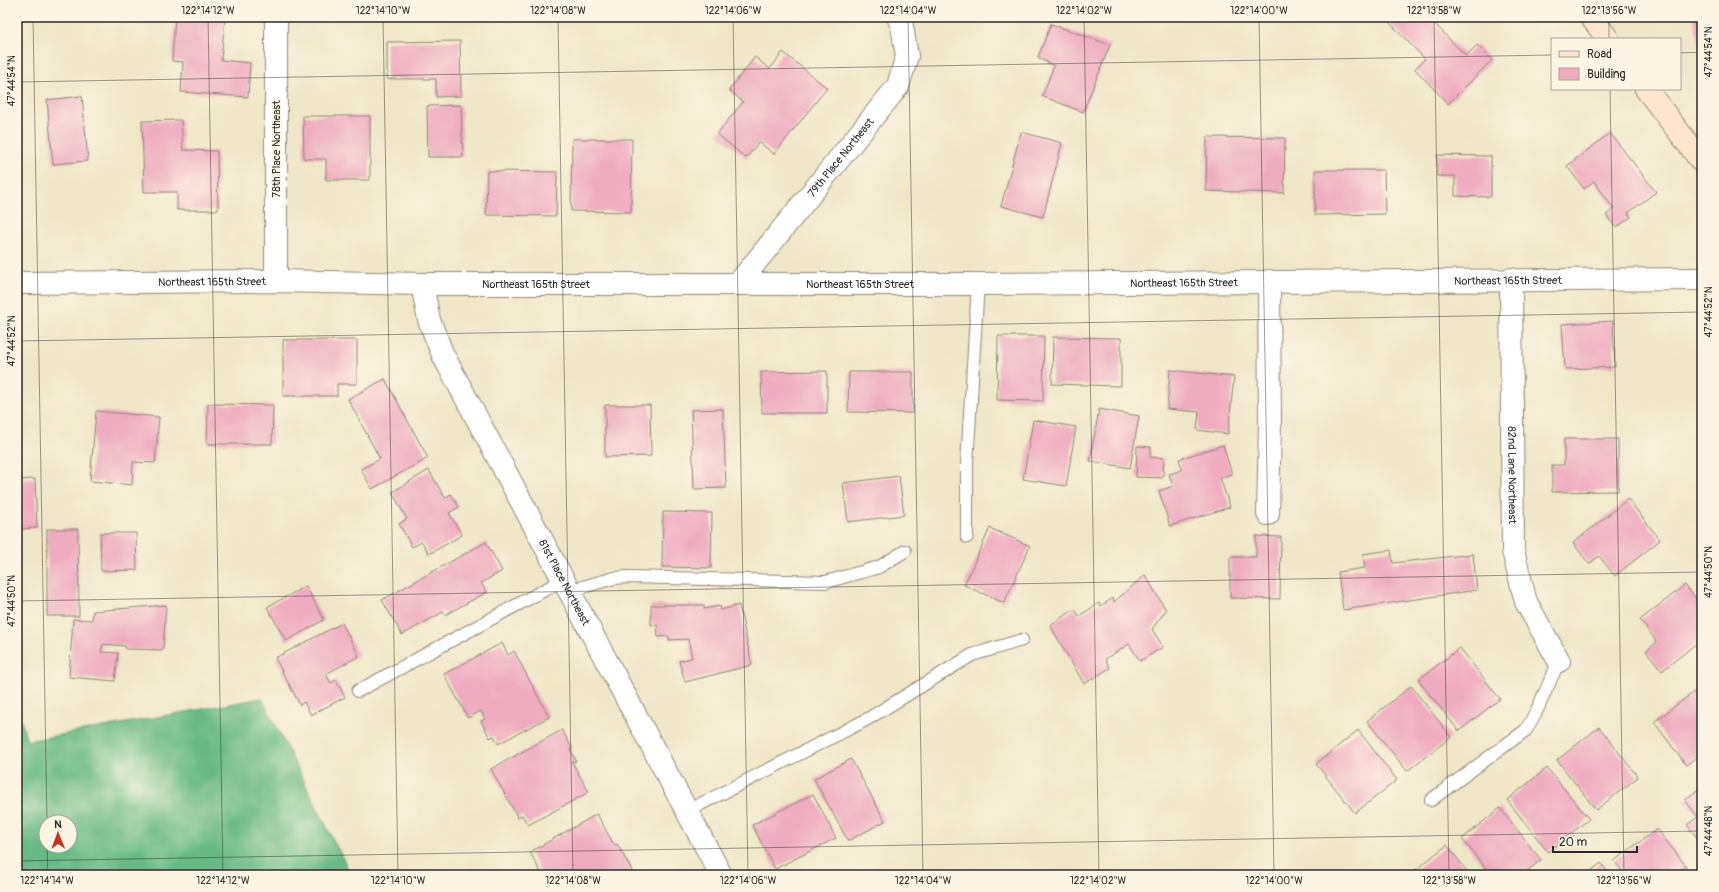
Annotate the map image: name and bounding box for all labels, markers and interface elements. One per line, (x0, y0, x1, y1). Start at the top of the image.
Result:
text: 122°14'12"W (181, 5, 235, 17)
text: 122°14'10"W (356, 5, 411, 17)
text: 122°14'08"W (530, 5, 586, 17)
text: 122°14'06"W (705, 5, 762, 17)
text: 122°14'04"W (880, 5, 937, 17)
text: 122°14'02"W (1056, 5, 1113, 17)
text: 122°14'00"W (1230, 5, 1288, 17)
text: 122°13'58"W (1407, 5, 1461, 17)
text: 122°13'56"W (1582, 5, 1637, 17)
text: 47°44'54"N (1703, 26, 1715, 78)
legend (1551, 38, 1681, 90)
text: Road (1587, 47, 1612, 62)
text: 47°44'54"N (6, 55, 18, 107)
text: Building (1587, 67, 1626, 82)
street label: 78th Place Northeast (270, 100, 283, 198)
street label: 79th Place Northeast (805, 115, 877, 200)
street label: Northeast 165th Street (1454, 274, 1562, 288)
street label: Northeast 165th Street (158, 275, 267, 289)
street label: Northeast 165th Street (1130, 276, 1238, 290)
street label: Northeast 165th Street (482, 278, 590, 291)
street label: Northeast 165th Street (806, 278, 914, 291)
text: 47°44'52"N (1703, 286, 1715, 337)
text: 47°44'52"N (6, 315, 18, 366)
street label: 82nd Lane Northeast (1505, 426, 1519, 524)
street label: 81st Place Northeast (536, 537, 593, 628)
text: 47°44'50"N (1703, 546, 1715, 598)
text: 47°44'50"N (6, 575, 18, 627)
text: 47°44'48"N (1703, 805, 1715, 856)
north arrow (38, 814, 78, 854)
text: N (54, 818, 62, 831)
scale bar (1553, 828, 1637, 854)
text: 20 m (1559, 835, 1588, 850)
text: 122°14'14"W (20, 875, 74, 887)
text: 122°14'12"W (196, 875, 250, 887)
text: 122°14'10"W (371, 875, 426, 887)
text: 122°14'08"W (545, 875, 601, 887)
text: 122°14'06"W (720, 875, 777, 887)
text: 122°14'04"W (895, 875, 952, 887)
text: 122°14'02"W (1070, 875, 1127, 887)
text: 122°14'00"W (1245, 875, 1303, 887)
text: 122°13'58"W (1422, 875, 1476, 887)
text: 122°13'56"W (1597, 875, 1652, 887)

